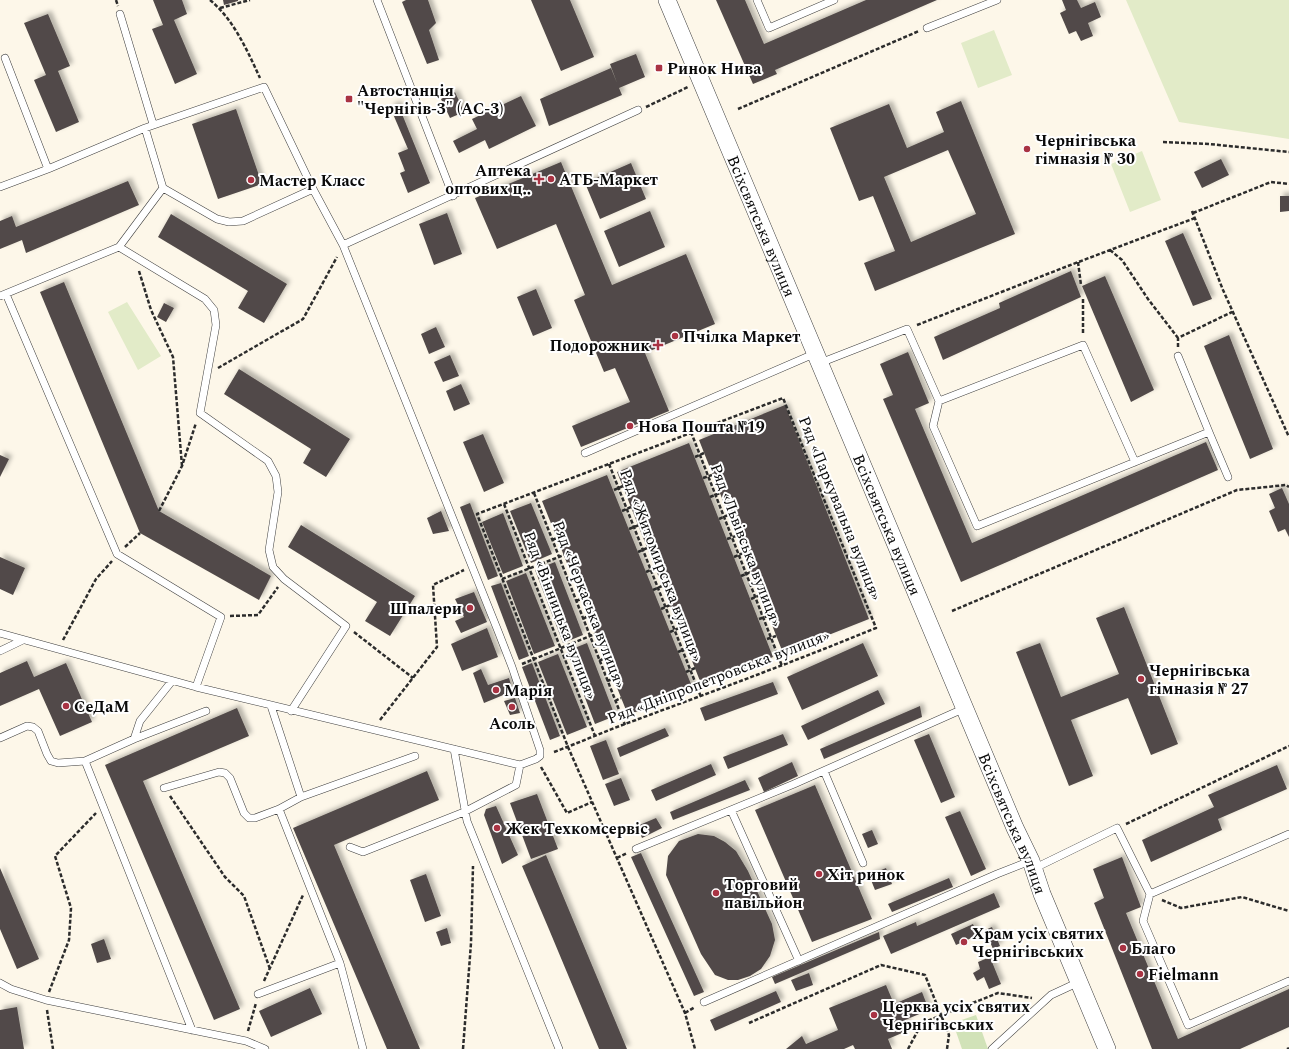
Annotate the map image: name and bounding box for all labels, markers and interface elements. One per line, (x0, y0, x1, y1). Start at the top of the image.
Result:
place label: Ринок Нива (667, 57, 762, 81)
marker: Ринок Нива (654, 63, 664, 73)
place label: Автостанція "Чернігів-3" (АС-3) (357, 79, 503, 121)
marker: Автостанція "Чернігів-3" (АС-3) (344, 94, 354, 104)
place label: Чернігівська гімназія № 30 (1035, 129, 1137, 171)
marker: Чернігівська гімназія № 30 (1022, 144, 1032, 154)
street label: Всіхсвятська вулиця (721, 152, 801, 301)
place label: Аптека оптових ц‥ (445, 159, 532, 201)
place label: АТБ-Маркет (559, 168, 658, 192)
place label: Мастер Класс (259, 169, 366, 193)
marker: Аптека оптових ц‥ (534, 174, 544, 184)
marker: АТБ-Маркет (546, 174, 556, 184)
marker: Мастер Класс (246, 175, 256, 185)
place label: Пчілка Маркет (683, 325, 800, 349)
marker: Пчілка Маркет (670, 331, 680, 341)
place label: Подорожник (549, 334, 650, 358)
marker: Подорожник (653, 340, 663, 350)
street label: Ряд «Паркувальна вулиця» (792, 413, 888, 604)
place label: Нова Пошта №19 (638, 415, 765, 439)
marker: Нова Пошта №19 (625, 421, 635, 431)
street label: Всіхсвятська вулиця (846, 450, 927, 599)
street label: Ряд «Львівська вулиця» (704, 460, 788, 631)
street label: Ряд «Житомирська вулиця» (613, 465, 709, 665)
street label: Ряд «Черкаська вулиця» (546, 517, 632, 692)
street label: Ряд «Вінницька вулиця» (517, 528, 603, 703)
place label: Шпалери (390, 597, 462, 621)
marker: Шпалери (465, 603, 475, 613)
street label: Ряд «Дніпропетровська вулиця» (604, 623, 833, 731)
place label: Чернігівська гімназія № 27 (1149, 659, 1251, 701)
marker: Чернігівська гімназія № 27 (1136, 674, 1146, 684)
place label: Марія (504, 679, 552, 703)
marker: Марія (491, 685, 501, 695)
place label: СеДаМ (74, 695, 129, 719)
marker: СеДаМ (61, 701, 71, 711)
marker: Асоль (507, 702, 517, 712)
place label: Асоль (489, 712, 535, 736)
street label: Всіхсвятська вулиця (972, 749, 1052, 897)
place label: Жек Техкомсервіс (505, 817, 648, 841)
marker: Жек Техкомсервіс (492, 823, 502, 833)
place label: Хіт ринок (827, 863, 905, 887)
marker: Хіт ринок (814, 869, 824, 879)
place label: Торговий павільйон (724, 873, 803, 915)
marker: Торговий павільйон (711, 888, 721, 898)
place label: Храм усіх святих Чернігівських (972, 922, 1104, 964)
marker: Храм усіх святих Чернігівських (959, 937, 969, 947)
place label: Благо (1131, 937, 1176, 961)
marker: Благо (1118, 943, 1128, 953)
place label: Fielmann (1148, 963, 1219, 987)
marker: Fielmann (1135, 969, 1145, 979)
place label: Церква усіх святих Чернігівських (882, 995, 1030, 1037)
marker: Церква усіх святих Чернігівських (869, 1010, 879, 1020)

